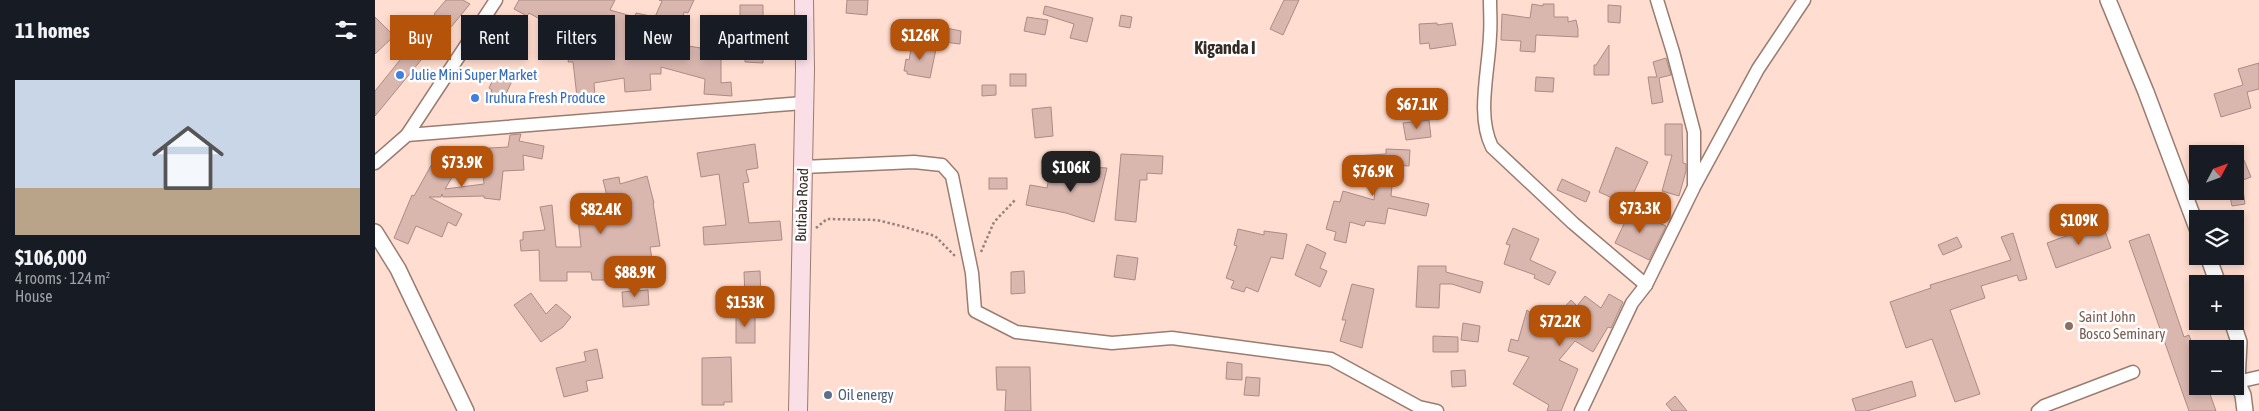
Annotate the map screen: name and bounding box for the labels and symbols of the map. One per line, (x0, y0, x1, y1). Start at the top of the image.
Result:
pin: $126K (885, 18, 955, 61)
district label: Kiganda I (1194, 37, 1256, 58)
place label: Julie Mini Super Market (410, 66, 537, 83)
marker: Julie Mini Super Market (394, 69, 406, 81)
pin: $67.1K (1376, 88, 1458, 130)
place label: Iruhura Fresh Produce (485, 89, 606, 106)
marker: Iruhura Fresh Produce (469, 92, 481, 104)
north arrow (2189, 145, 2244, 200)
pin: $73.9K (421, 146, 503, 188)
pin: $106K (1036, 150, 1106, 193)
pin: $76.9K (1332, 154, 1414, 197)
street label: Butiaba Road (792, 168, 811, 242)
pin: $82.4K (560, 192, 642, 235)
pin: $73.3K (1599, 192, 1681, 234)
pin: $109K (2044, 204, 2114, 246)
pin: $88.9K (594, 256, 676, 298)
pin: $153K (710, 286, 780, 328)
pin: $72.2K (1519, 304, 1601, 347)
place label: Saint John Bosco Seminary (2079, 308, 2165, 342)
marker: Saint John Bosco Seminary (2063, 320, 2075, 332)
place label: Oil energy (838, 386, 894, 403)
marker: Oil energy (822, 389, 834, 401)

